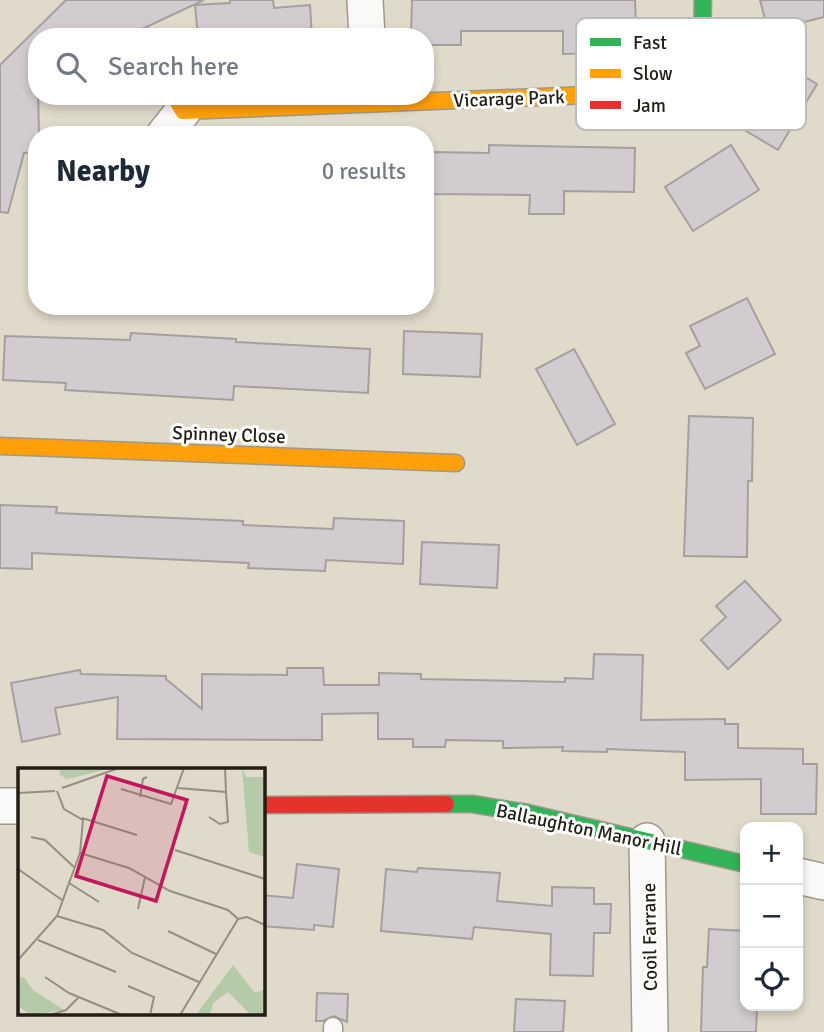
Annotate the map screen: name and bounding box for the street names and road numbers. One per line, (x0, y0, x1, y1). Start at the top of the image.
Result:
street label: Vicarage Park (453, 85, 566, 113)
street label: Spinney Close (172, 421, 286, 449)
street label: Ballaughton Manor Hill (494, 799, 684, 861)
street label: Cooil Farrane (637, 883, 663, 991)

